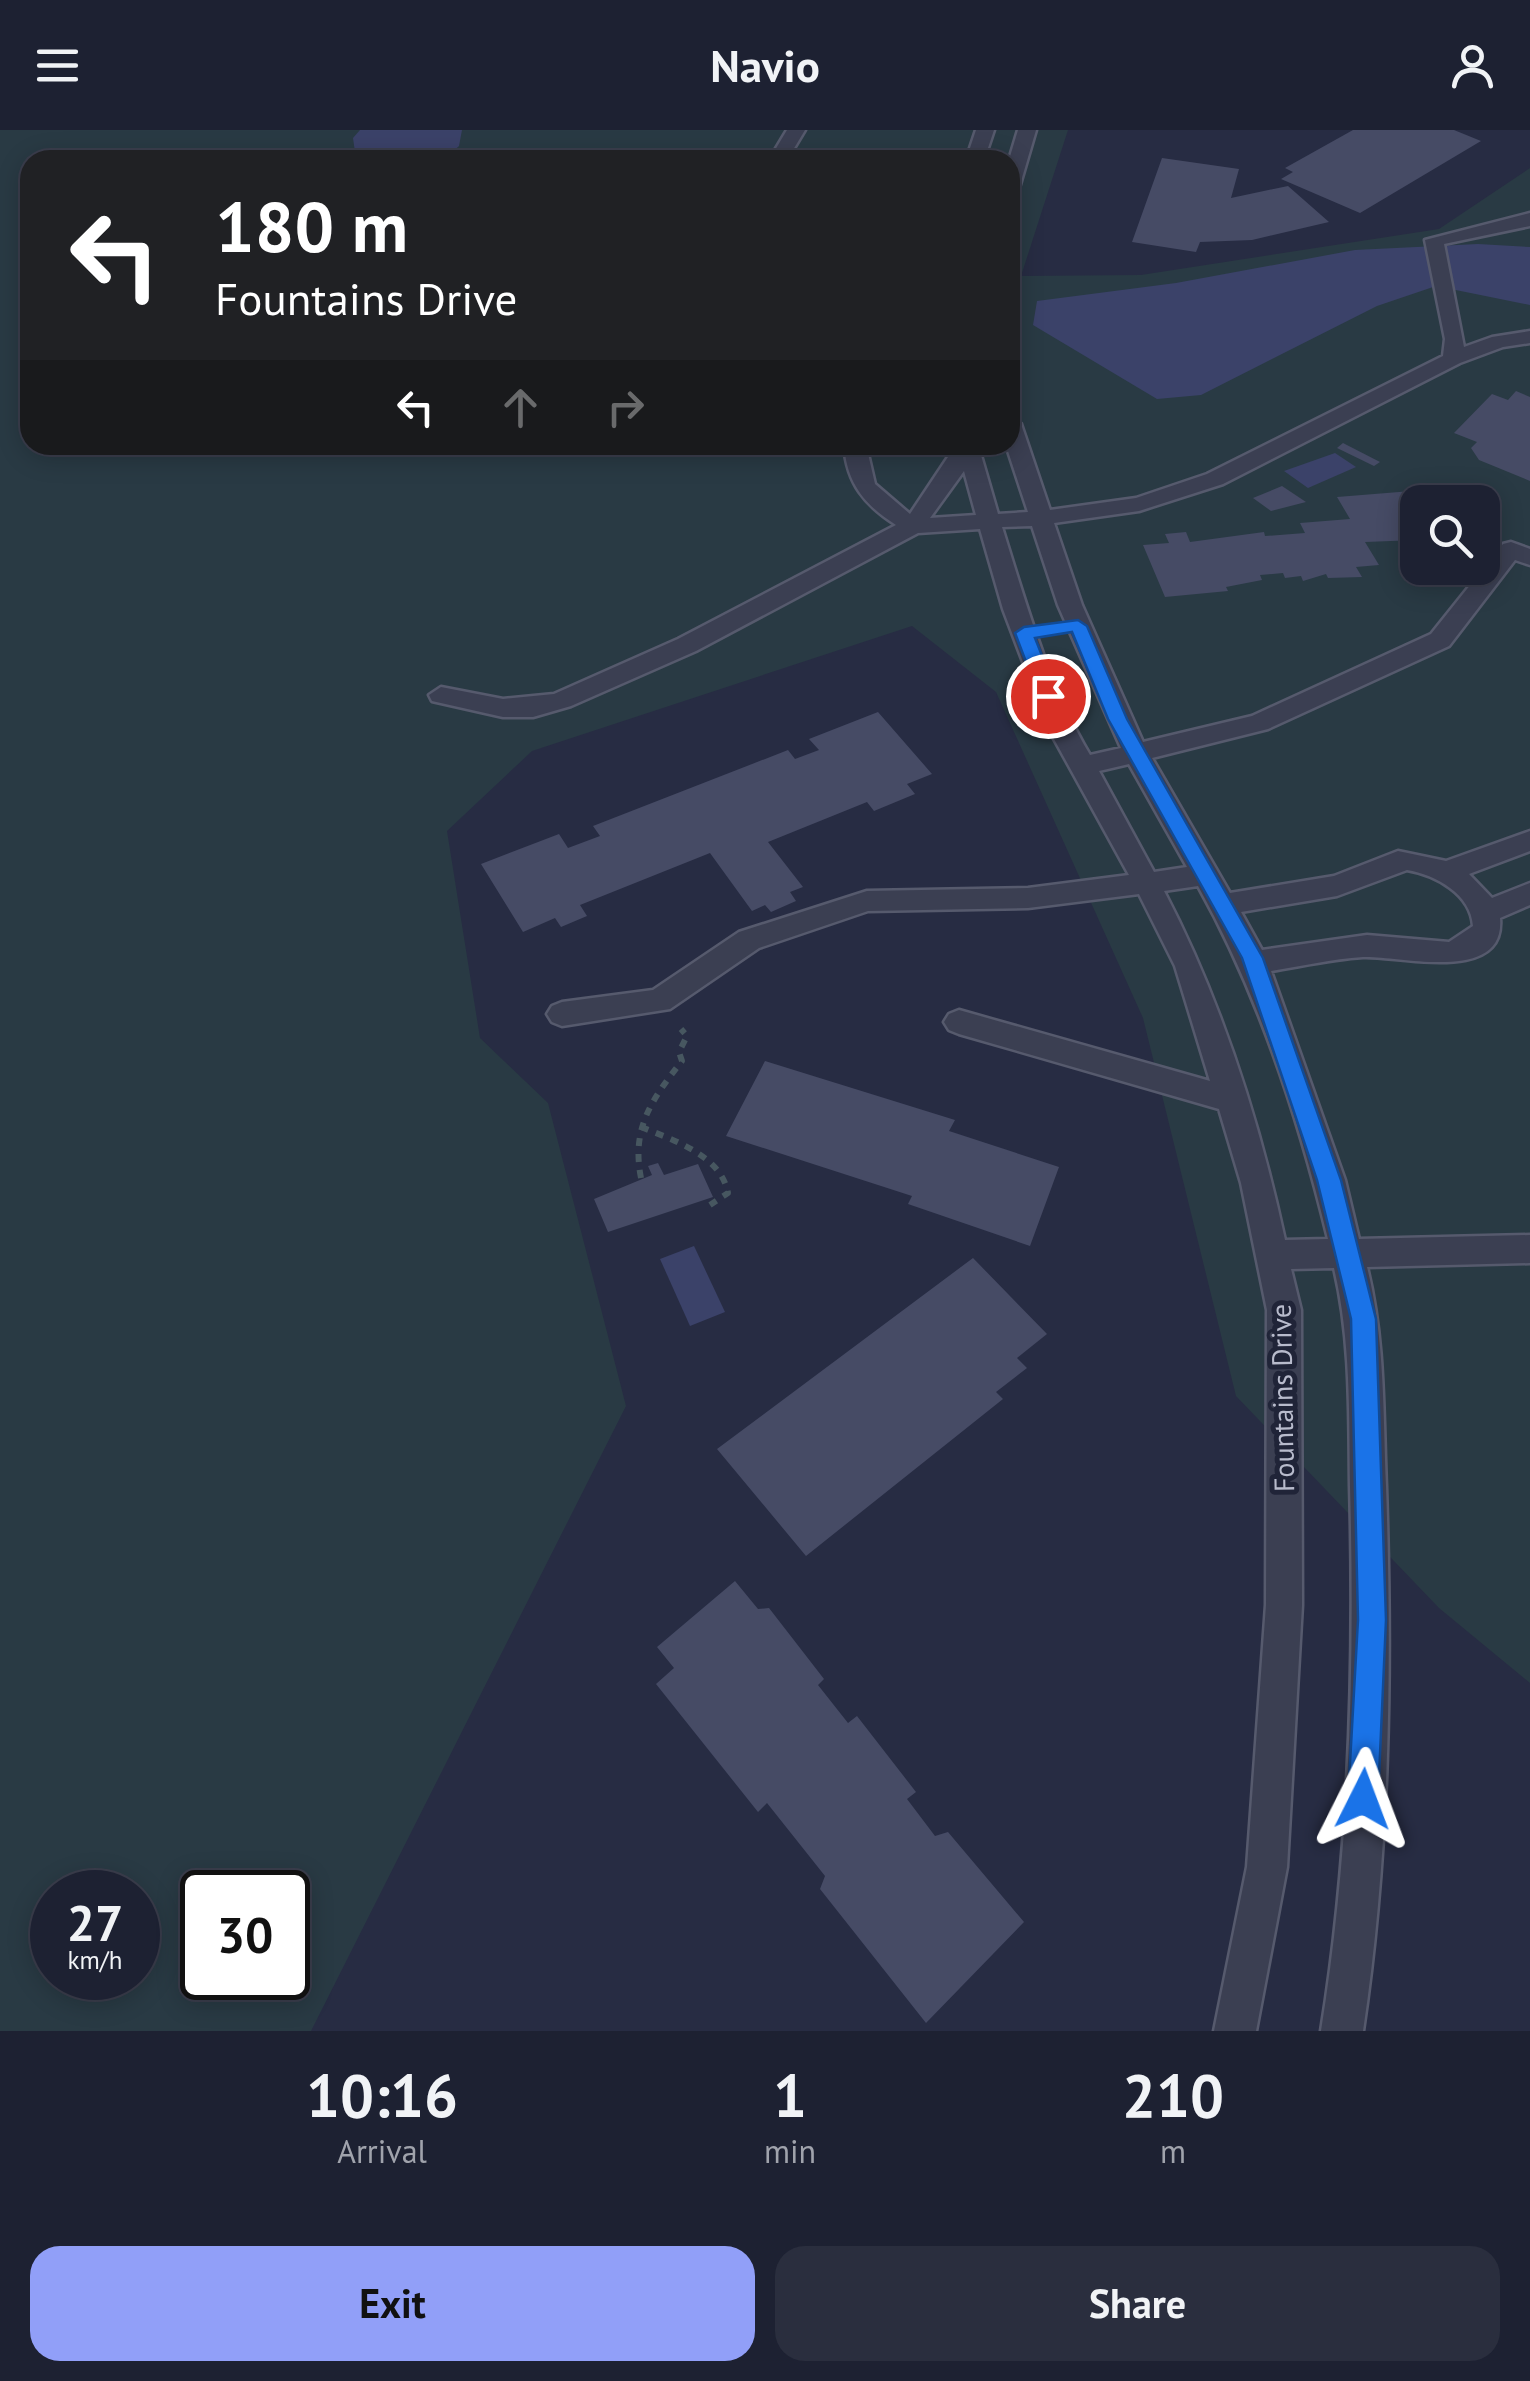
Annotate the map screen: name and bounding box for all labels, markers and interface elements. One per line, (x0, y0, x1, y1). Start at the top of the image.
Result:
text: Navio (710, 36, 820, 94)
icon: menu (30, 38, 85, 93)
icon: person (1445, 38, 1500, 93)
text: 180 m (215, 181, 408, 271)
icon: left (50, 190, 180, 320)
text: Fountains Drive (215, 269, 517, 327)
icon: left (388, 380, 443, 435)
icon: ahead (493, 380, 548, 435)
icon: right (598, 380, 653, 435)
map controls (1400, 485, 1500, 585)
button: search (1400, 485, 1500, 585)
pin (1006, 654, 1091, 739)
icon: arrive (1021, 669, 1076, 724)
street label: Fountains Drive (1262, 1304, 1302, 1492)
position arrow (1311, 1747, 1415, 1851)
speed limit sign: 30 (180, 1870, 310, 2000)
text: 27 (67, 1890, 123, 1955)
text: km/h (68, 1944, 122, 1976)
text: 10:16 (306, 2056, 458, 2134)
text: 1 (773, 2056, 807, 2134)
text: 210 (1122, 2056, 1224, 2134)
text: Arrival (337, 2130, 427, 2172)
text: min (764, 2130, 816, 2172)
text: m (1160, 2130, 1186, 2172)
button: Exit (30, 2246, 755, 2361)
button: Share (775, 2246, 1500, 2361)

